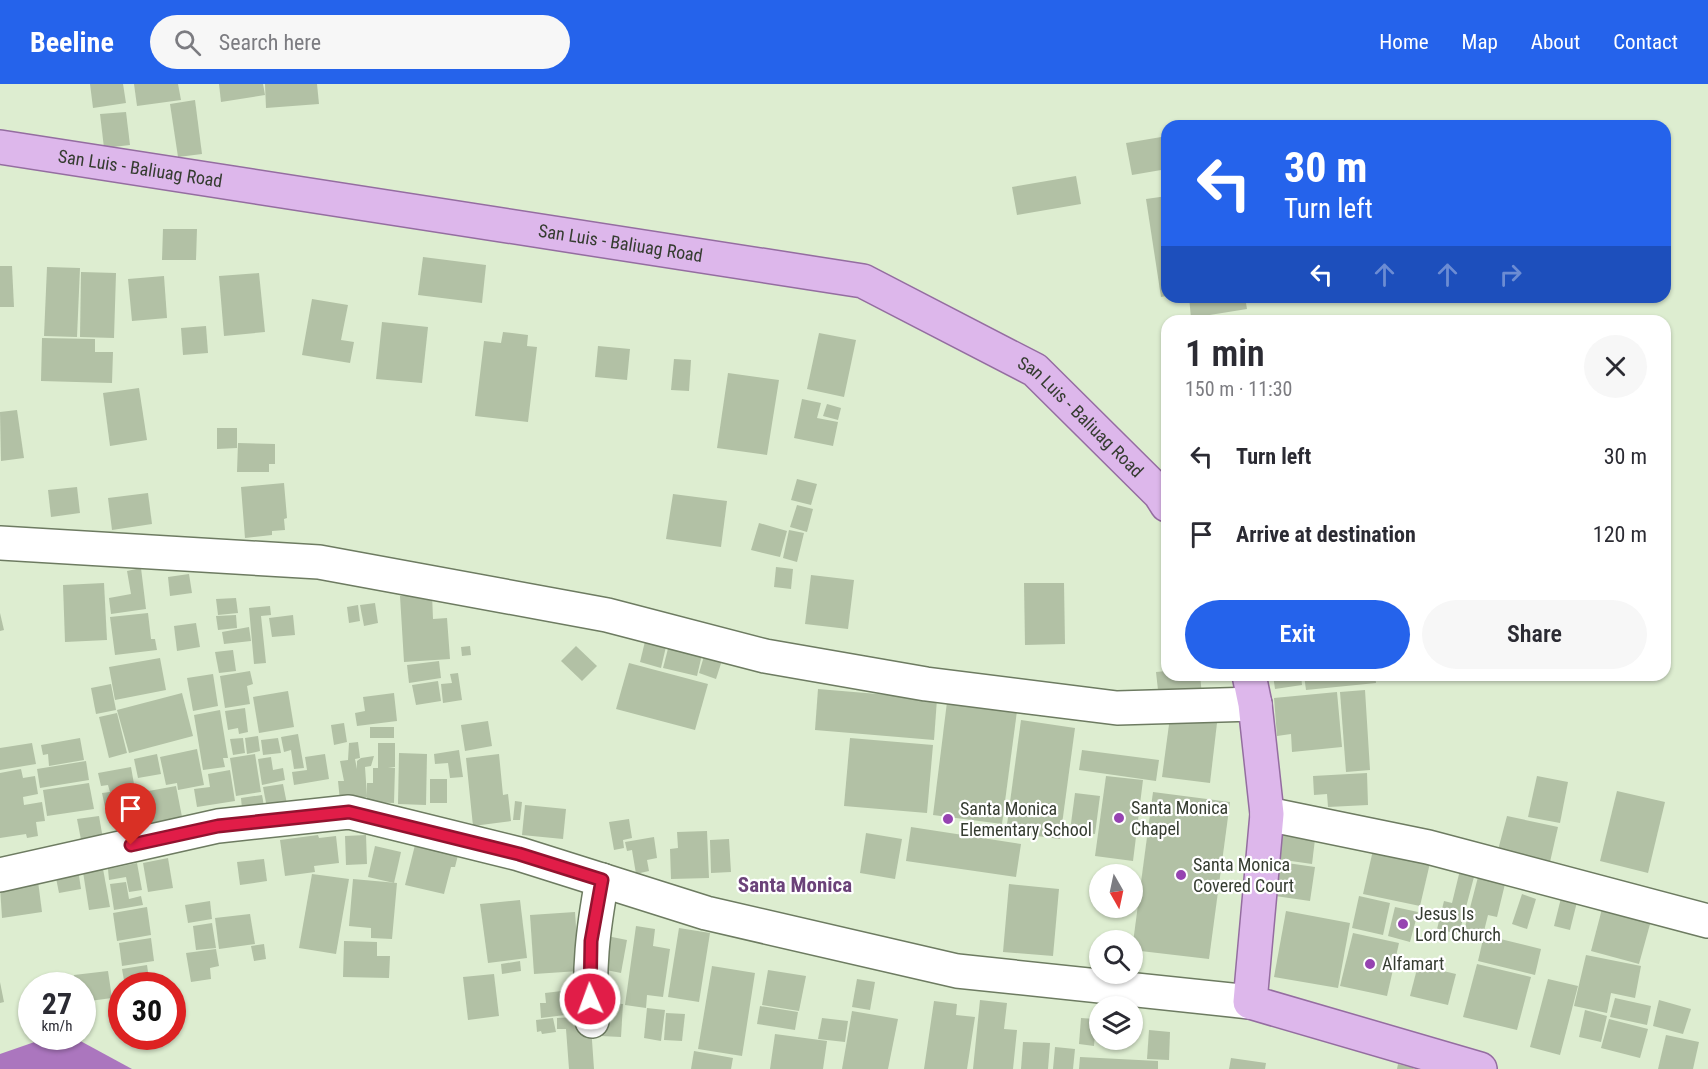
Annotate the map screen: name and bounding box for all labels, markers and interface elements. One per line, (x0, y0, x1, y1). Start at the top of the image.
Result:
search box (150, 15, 570, 69)
text: Beeline (30, 26, 114, 59)
icon: search (171, 26, 204, 59)
text: Search here (219, 30, 321, 55)
text: Home (1379, 30, 1429, 54)
text: Map (1462, 30, 1498, 54)
text: About (1531, 30, 1580, 54)
text: Contact (1613, 30, 1678, 54)
text: 30 m (1284, 143, 1367, 192)
icon: left (1185, 144, 1263, 222)
street label: San Luis - Baliuag Road (57, 145, 224, 191)
text: Turn left (1284, 193, 1373, 225)
street label: San Luis - Baliuag Road (537, 220, 704, 266)
icon: left (1305, 258, 1338, 291)
icon: ahead (1368, 258, 1401, 291)
icon: ahead (1431, 258, 1464, 291)
icon: right (1494, 258, 1527, 291)
text: 1 min (1185, 333, 1265, 375)
button: close (1584, 335, 1647, 398)
street label: San Luis - Baliuag Road (1014, 352, 1148, 481)
text: 150 m · 11:30 (1185, 377, 1292, 401)
icon: left (1185, 440, 1218, 473)
text: Turn left (1236, 444, 1311, 469)
text: 30 m (1604, 444, 1647, 469)
icon: arrive (1185, 518, 1218, 551)
text: Arrive at destination (1236, 522, 1416, 547)
text: 120 m (1593, 522, 1647, 547)
button: Exit (1185, 600, 1410, 669)
button: Share (1422, 600, 1647, 669)
pin (105, 783, 156, 845)
icon: arrive (114, 792, 147, 825)
place label: Santa Monica Chapel (1131, 797, 1228, 839)
place label: Santa Monica Elementary School (960, 798, 1092, 840)
marker: Santa Monica Chapel (1112, 811, 1126, 825)
marker: Santa Monica Elementary School (941, 812, 955, 826)
place label: Santa Monica Covered Court (1193, 854, 1294, 896)
north arrow (1089, 864, 1143, 918)
map controls (1089, 864, 1143, 1050)
marker: Santa Monica Covered Court (1174, 868, 1188, 882)
district label: Santa Monica (738, 873, 852, 897)
place label: Jesus Is Lord Church (1415, 903, 1501, 945)
marker: Jesus Is Lord Church (1396, 917, 1410, 931)
button: search (1089, 930, 1143, 984)
place label: Alfamart (1382, 953, 1444, 974)
marker: Alfamart (1363, 957, 1377, 971)
position arrow (558, 967, 622, 1031)
speed limit sign: 30 (108, 972, 186, 1050)
text: 27 (42, 986, 72, 1021)
button: layers (1089, 996, 1143, 1050)
text: km/h (42, 1017, 72, 1035)

